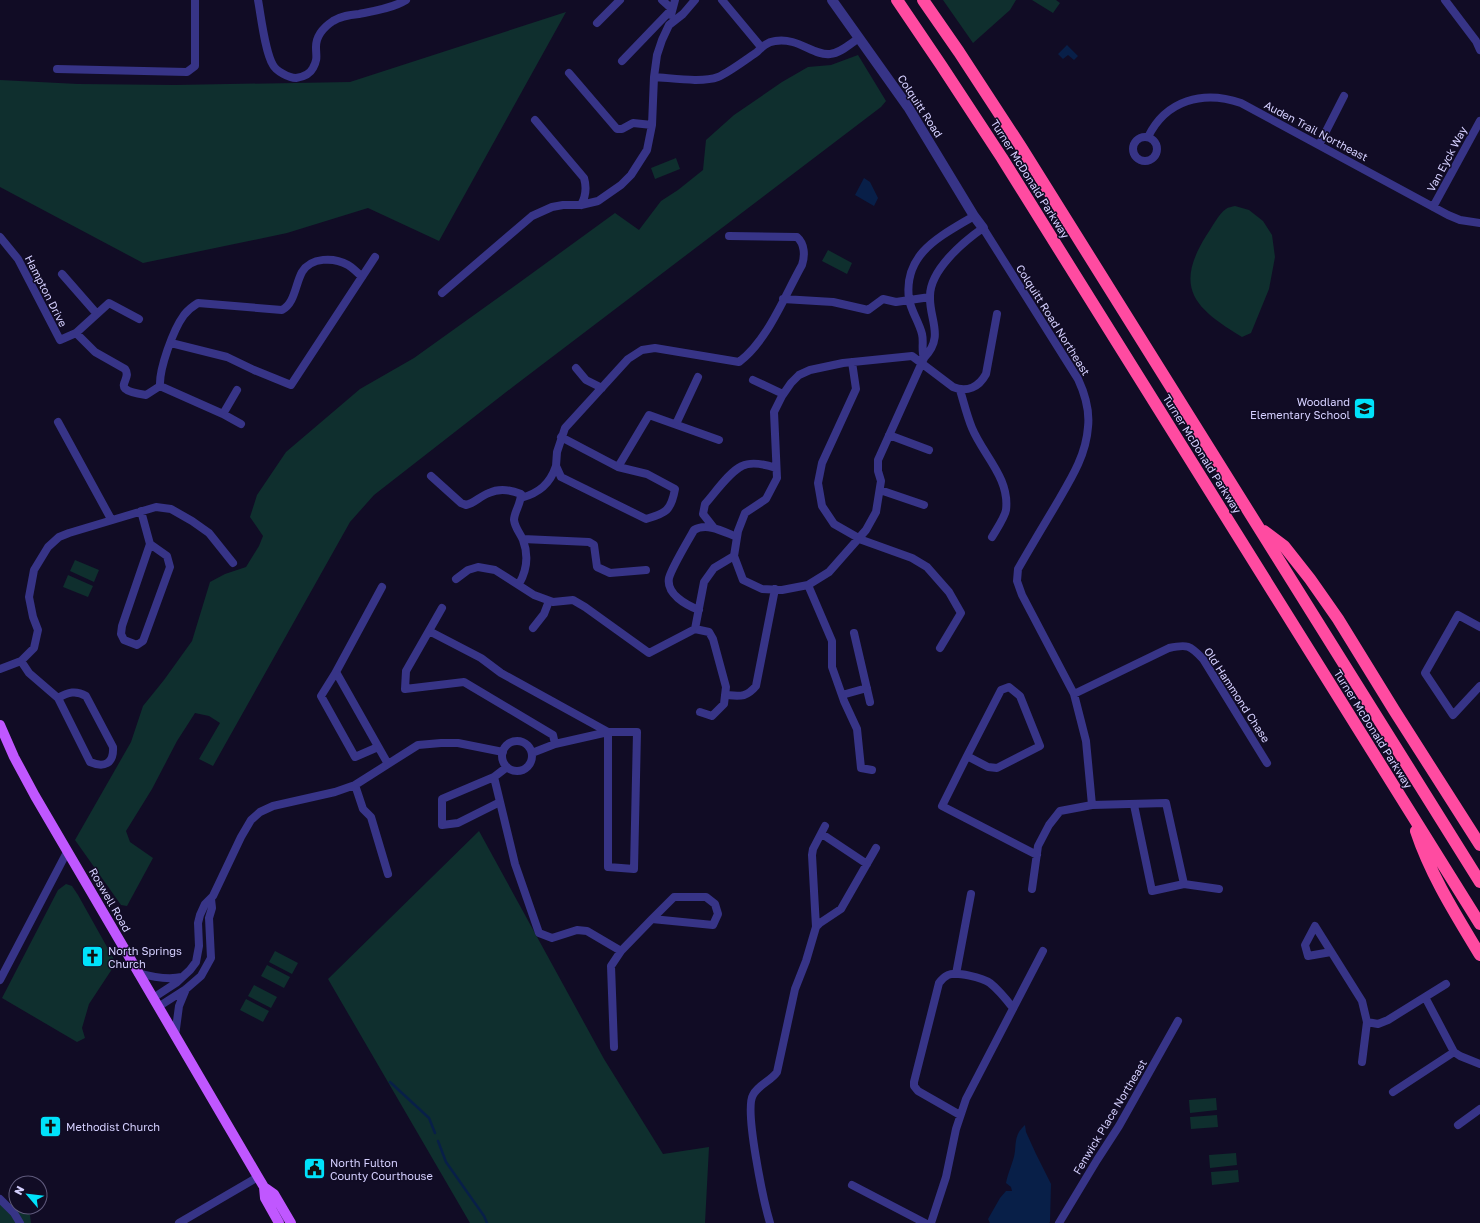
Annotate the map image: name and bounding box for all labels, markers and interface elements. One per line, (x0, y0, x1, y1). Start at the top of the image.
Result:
street label: Colquitt Road (895, 72, 946, 140)
street label: Auden Trail Northeast (1262, 98, 1370, 163)
street label: Turner McDonald Parkway (989, 117, 1072, 240)
street label: Van Eyck Way (1424, 124, 1469, 194)
street label: Hampton Drive (23, 253, 70, 329)
street label: Colquitt Road Northeast (1014, 262, 1093, 378)
street label: Turner McDonald Parkway (1161, 392, 1244, 515)
place label: Woodland Elementary School (1250, 395, 1350, 421)
school or university icon: Woodland Elementary School (1352, 395, 1378, 421)
street label: Old Hammond Chase (1202, 645, 1273, 745)
street label: Turner McDonald Parkway (1332, 667, 1415, 790)
street label: Roswell Road (87, 865, 134, 934)
church icon: North Springs Church (80, 944, 106, 970)
place label: North Springs Church (108, 944, 182, 970)
street label: Fenwick Place Northeast (1070, 1057, 1149, 1177)
church icon: Methodist Church (38, 1114, 64, 1140)
place label: Methodist Church (66, 1120, 160, 1133)
public building icon: North Fulton County Courthouse (301, 1156, 327, 1182)
place label: North Fulton County Courthouse (330, 1156, 433, 1182)
north arrow (8, 1175, 48, 1215)
text: N (11, 1183, 26, 1197)

